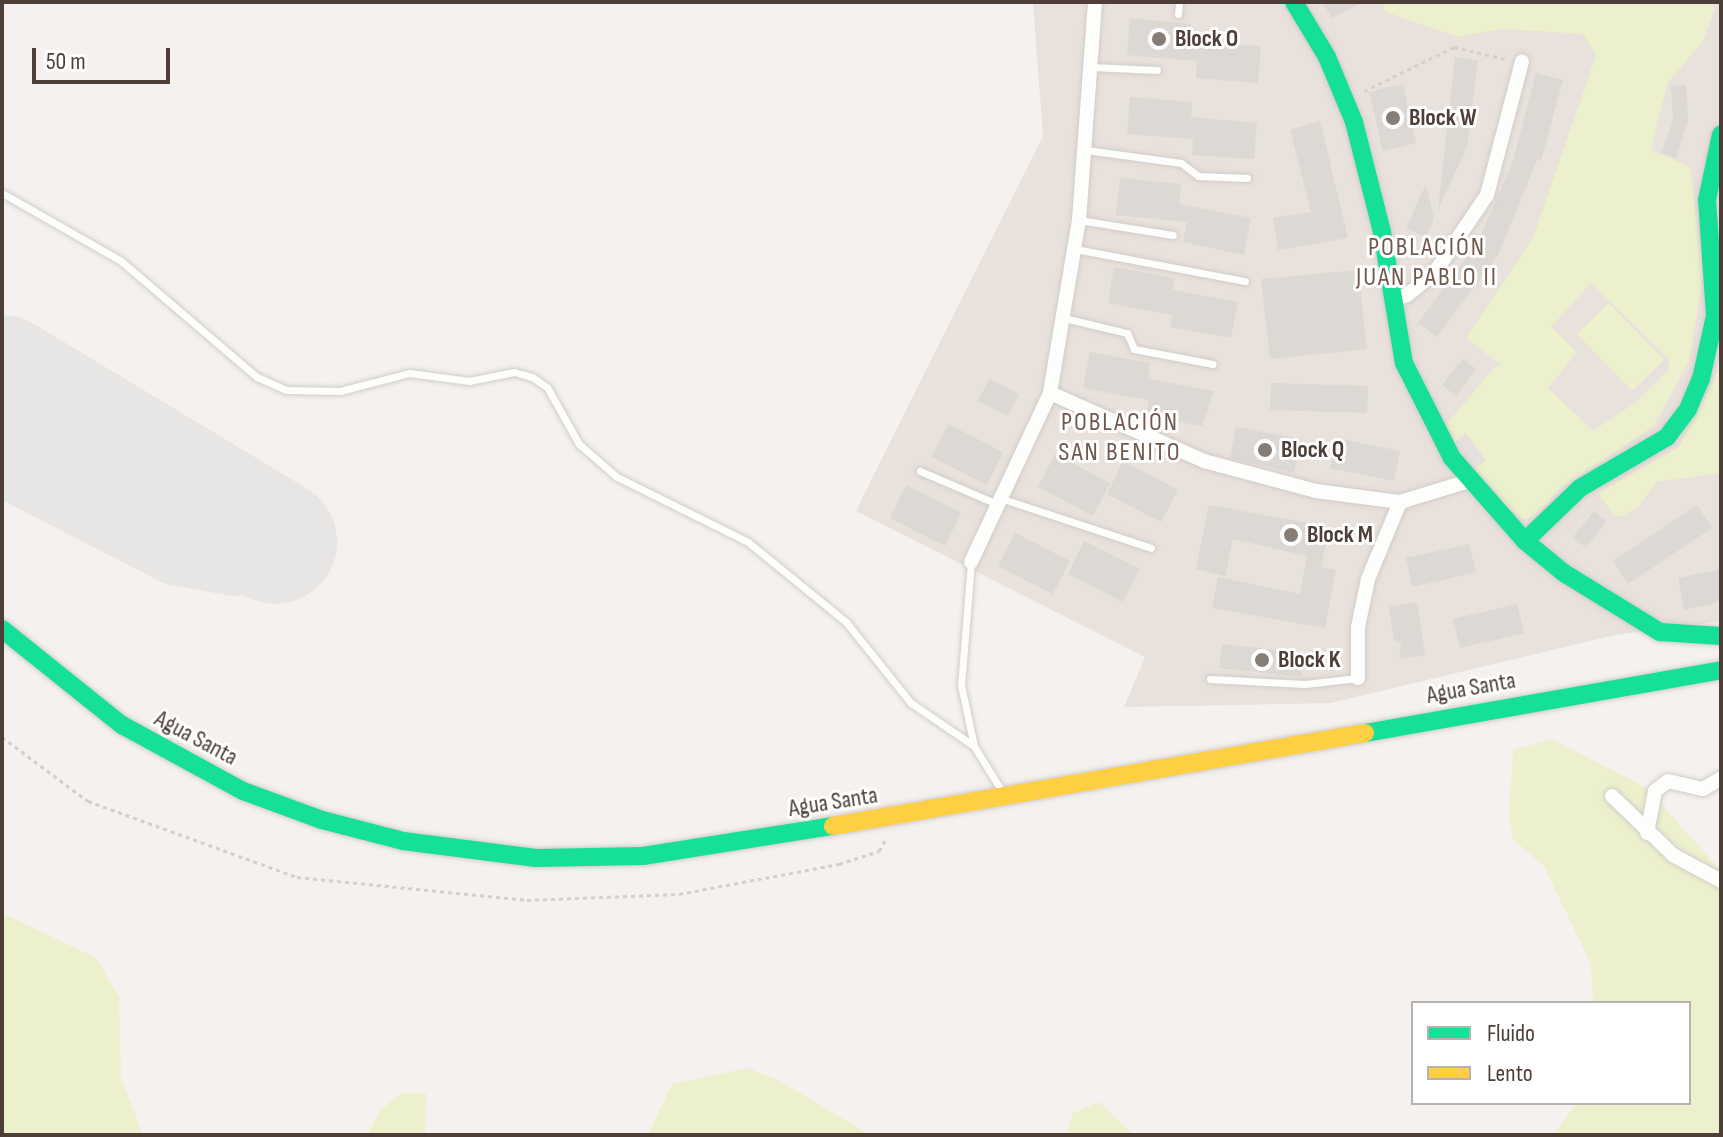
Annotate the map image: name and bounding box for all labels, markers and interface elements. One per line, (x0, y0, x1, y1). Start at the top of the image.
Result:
place label: Block O (1175, 25, 1238, 53)
marker: Block O (1150, 30, 1168, 48)
scale bar (36, 32, 174, 82)
text: 50 m (46, 47, 86, 76)
place label: Block W (1409, 104, 1476, 132)
marker: Block W (1384, 109, 1402, 127)
district label: POBLACIÓN JUAN PABLO II (1356, 232, 1498, 294)
district label: POBLACIÓN SAN BENITO (1058, 407, 1182, 468)
place label: Block Q (1281, 436, 1344, 464)
marker: Block Q (1256, 441, 1274, 459)
place label: Block M (1307, 521, 1373, 549)
marker: Block M (1282, 526, 1300, 544)
place label: Block K (1278, 646, 1341, 674)
marker: Block K (1253, 651, 1271, 669)
street label: Agua Santa (1424, 666, 1518, 710)
street label: Agua Santa (150, 704, 242, 772)
street label: Agua Santa (786, 781, 880, 823)
legend (1411, 1001, 1691, 1105)
text: Fluido (1487, 1019, 1535, 1048)
text: Lento (1487, 1059, 1533, 1088)

